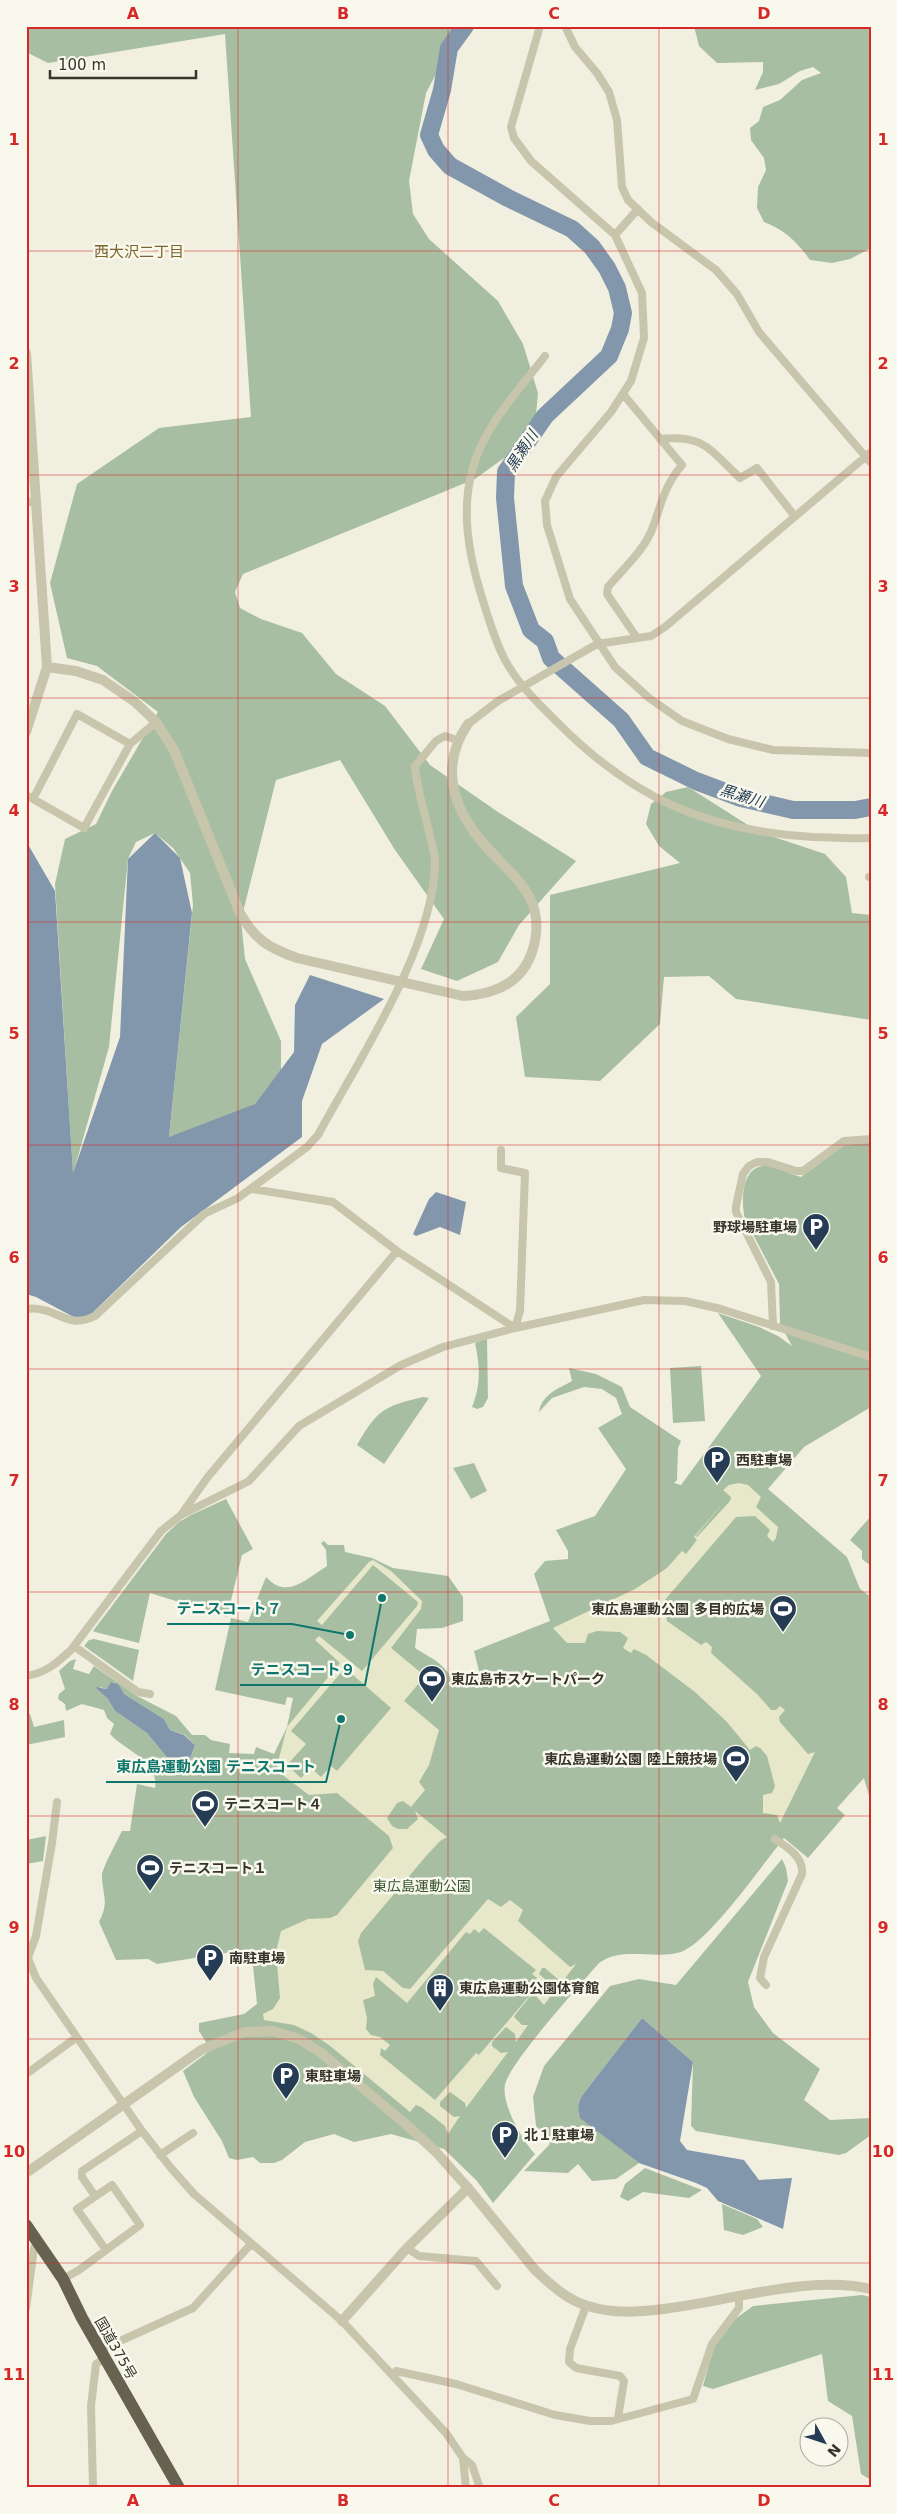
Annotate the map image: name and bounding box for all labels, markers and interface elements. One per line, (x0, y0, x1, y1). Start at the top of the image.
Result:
text: A (127, 4, 140, 23)
text: B (337, 4, 349, 23)
text: C (548, 4, 560, 23)
text: D (757, 4, 771, 23)
scale bar (50, 48, 196, 80)
text: 100 m (58, 56, 106, 74)
text: 1 (8, 130, 20, 149)
text: 1 (877, 130, 889, 149)
district label: 西大沢二丁目 (94, 243, 184, 261)
text: 2 (8, 354, 20, 373)
text: 2 (877, 354, 889, 373)
water label: 黒瀬川 (502, 426, 543, 475)
text: 3 (8, 577, 20, 596)
text: 3 (877, 577, 889, 596)
water label: 黒瀬川 (718, 781, 768, 812)
text: 4 (8, 801, 20, 820)
text: 4 (877, 801, 889, 820)
text: 5 (8, 1024, 20, 1043)
text: 5 (877, 1024, 889, 1043)
parking icon: 野球場駐車場 (801, 1212, 831, 1251)
place label: 野球場駐車場 (713, 1219, 797, 1235)
text: 6 (8, 1248, 20, 1267)
text: 6 (877, 1248, 889, 1267)
parking icon: 西駐車場 (702, 1445, 732, 1484)
place label: 西駐車場 (736, 1452, 792, 1468)
text: 7 (8, 1471, 20, 1490)
text: 7 (877, 1471, 889, 1490)
callout: テニスコート７ (167, 1594, 292, 1624)
sports icon: 東広島運動公園 多目的広場 (768, 1594, 798, 1633)
text: テニスコート７ (176, 1600, 282, 1618)
place label: 東広島運動公園 多目的広場 (591, 1601, 764, 1617)
callout: テニスコート９ (240, 1655, 365, 1685)
text: テニスコート９ (250, 1661, 356, 1679)
sports icon: 東広島市スケートパーク (417, 1664, 447, 1703)
place label: 東広島市スケートパーク (451, 1671, 605, 1687)
text: 8 (8, 1695, 20, 1714)
text: 8 (877, 1695, 889, 1714)
sports icon: 東広島運動公園 陸上競技場 (721, 1744, 751, 1783)
place label: 東広島運動公園 陸上競技場 (544, 1751, 717, 1767)
callout: 東広島運動公園 テニスコート (106, 1752, 326, 1782)
text: 東広島運動公園 テニスコート (116, 1758, 316, 1776)
sports icon: テニスコート４ (190, 1789, 220, 1828)
place label: テニスコート４ (224, 1796, 322, 1812)
sports icon: テニスコート１ (135, 1853, 165, 1892)
place label: テニスコート１ (169, 1860, 267, 1876)
park label: 東広島運動公園 (373, 1878, 471, 1894)
text: 9 (8, 1918, 20, 1937)
text: 9 (877, 1918, 889, 1937)
parking icon: 南駐車場 (195, 1943, 225, 1982)
place label: 南駐車場 (229, 1950, 285, 1966)
building icon: 東広島運動公園体育館 (425, 1973, 455, 2012)
place label: 東広島運動公園体育館 (459, 1980, 599, 1996)
parking icon: 東駐車場 (271, 2061, 301, 2100)
place label: 東駐車場 (305, 2068, 361, 2084)
parking icon: 北１駐車場 (490, 2120, 520, 2159)
place label: 北１駐車場 (524, 2127, 594, 2143)
text: 10 (3, 2142, 25, 2161)
text: 10 (872, 2142, 894, 2161)
street label: 国道375号 (92, 2314, 140, 2382)
text: 11 (3, 2365, 25, 2384)
text: 11 (872, 2365, 894, 2384)
north arrow (800, 2416, 850, 2466)
text: N (824, 2441, 844, 2460)
text: A (127, 2491, 140, 2510)
text: B (337, 2491, 349, 2510)
text: C (548, 2491, 560, 2510)
text: D (757, 2491, 771, 2510)

